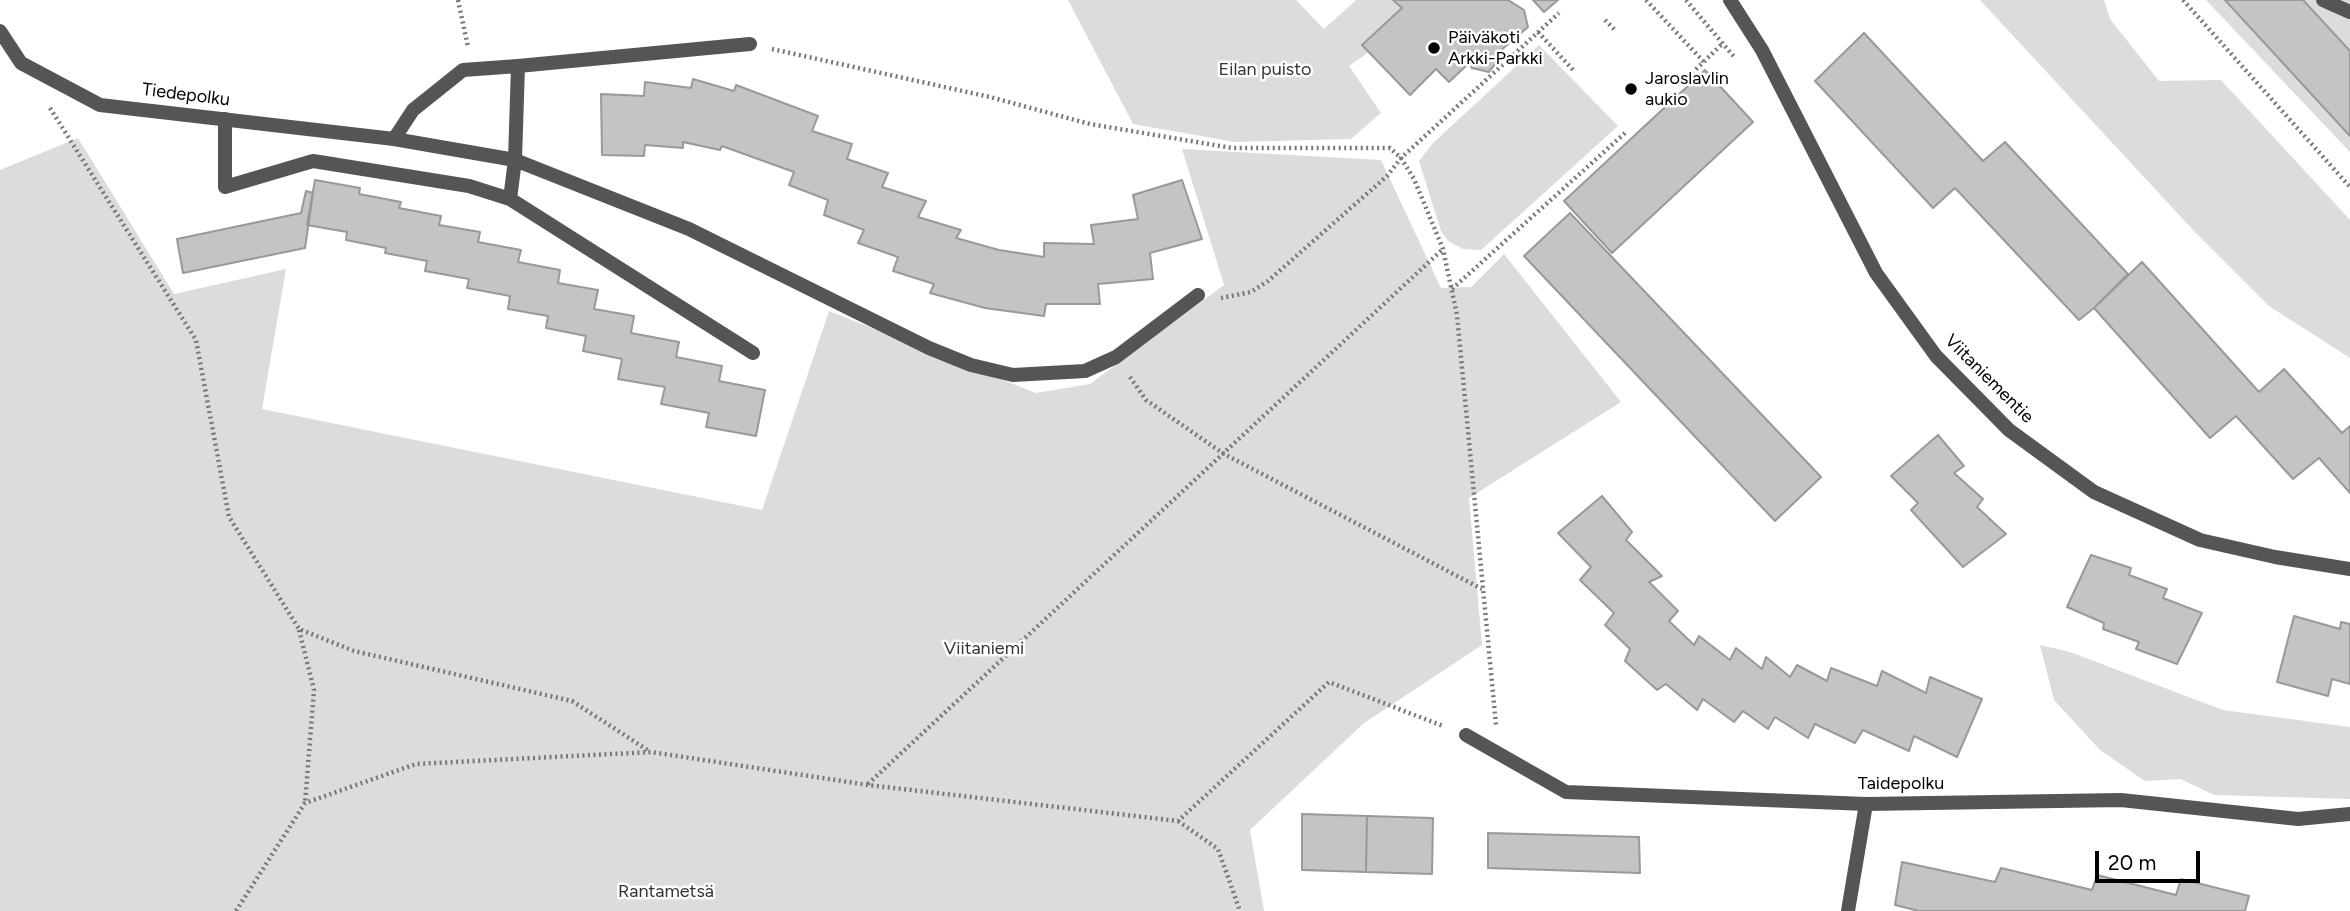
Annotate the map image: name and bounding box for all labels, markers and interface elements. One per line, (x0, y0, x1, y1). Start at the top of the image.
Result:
place label: Päiväkoti Arkki-Parkki (1448, 27, 1543, 70)
marker: Päiväkoti Arkki-Parkki (1426, 40, 1442, 56)
park label: Eilan puisto (1219, 59, 1311, 81)
place label: Jaroslavlin aukio (1645, 68, 1729, 110)
street label: Tiedepolku (141, 79, 231, 111)
marker: Jaroslavlin aukio (1623, 81, 1639, 97)
street label: Viitaniementie (1940, 330, 2038, 428)
park label: Viitaniemi (944, 638, 1024, 660)
street label: Taidepolku (1858, 773, 1944, 795)
scale bar (2098, 838, 2203, 882)
text: 20 m (2108, 850, 2156, 875)
park label: Rantametsä (618, 881, 714, 903)

